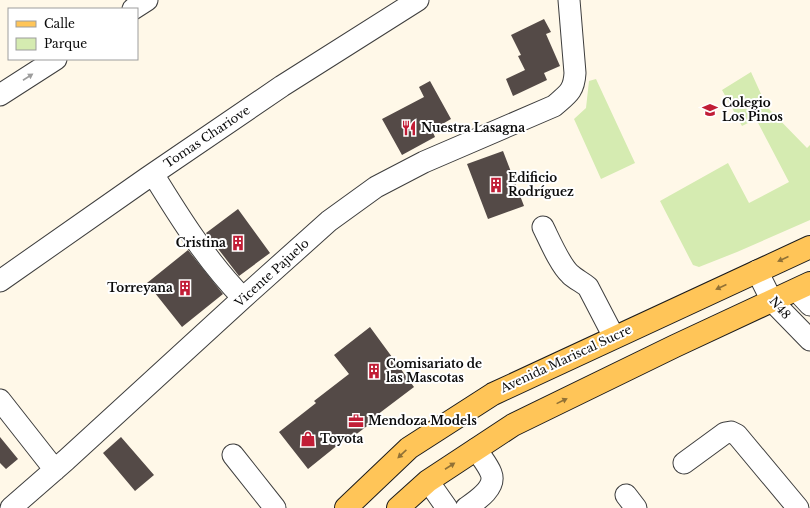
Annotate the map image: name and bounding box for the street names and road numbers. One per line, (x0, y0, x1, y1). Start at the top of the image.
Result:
street label: Tomas Chariove (161, 102, 253, 171)
street label: Vicente Pajuelo (231, 235, 312, 311)
street label: N48 (767, 293, 794, 322)
street label: Avenida Mariscal Sucre (497, 321, 634, 396)

